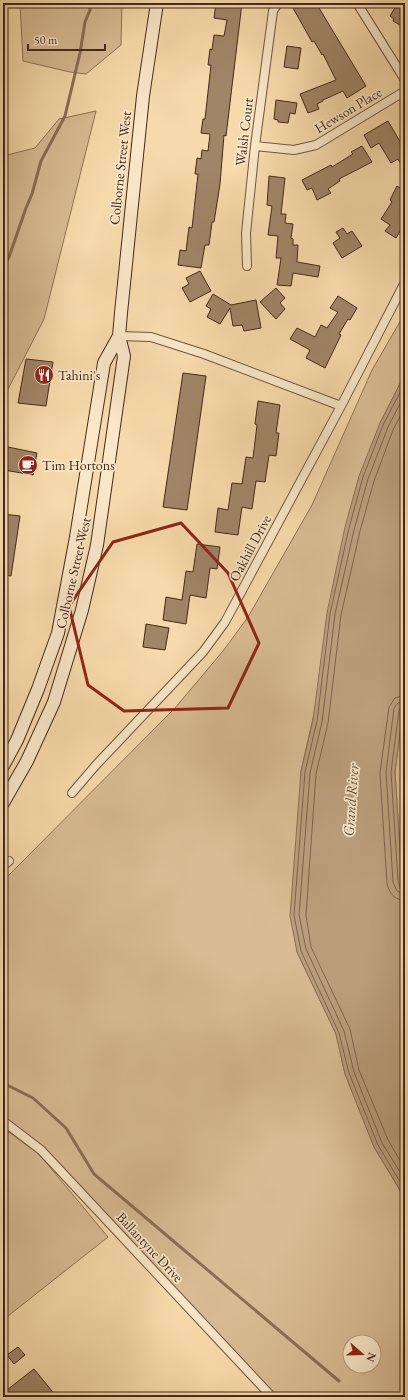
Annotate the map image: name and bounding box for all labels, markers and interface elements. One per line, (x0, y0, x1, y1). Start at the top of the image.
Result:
scale bar (28, 26, 105, 52)
text: 50 m (34, 32, 58, 48)
street label: Hewson Place (311, 83, 385, 137)
street label: Walsh Court (231, 96, 257, 167)
street label: Colborne Street West (105, 110, 135, 226)
restaurant icon: Tahini's (33, 364, 55, 386)
place label: Tahini's (58, 366, 101, 384)
cafe icon: Tim Hortons (17, 454, 39, 476)
place label: Tim Hortons (42, 456, 115, 474)
street label: Oakhill Drive (225, 511, 275, 584)
street label: Colborne Street West (51, 515, 95, 630)
water label: Grand River (338, 762, 363, 837)
street label: Ballantyne Drive (113, 1208, 187, 1286)
north arrow (342, 1334, 382, 1374)
text: N (363, 1351, 379, 1364)

